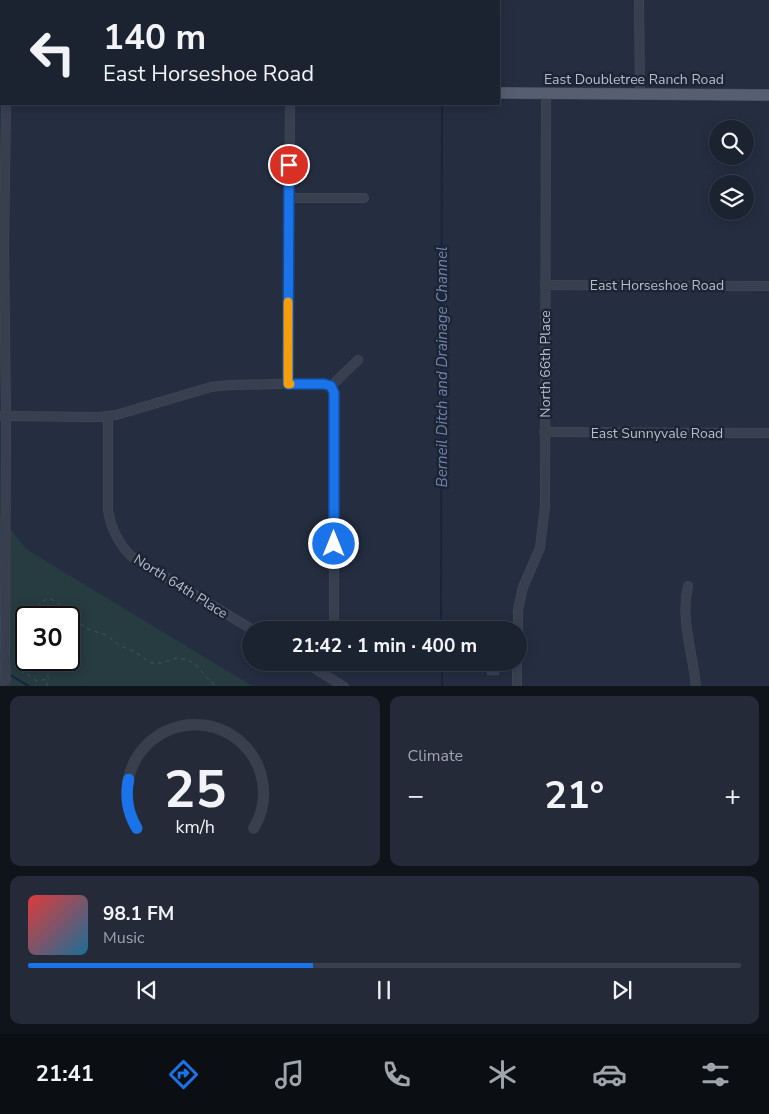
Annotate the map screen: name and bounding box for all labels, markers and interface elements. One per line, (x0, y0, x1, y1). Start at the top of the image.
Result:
text: 140 m (103, 14, 206, 61)
icon: left (20, 20, 85, 85)
text: East Horseshoe Road (103, 59, 314, 89)
street label: East Doubletree Ranch Road (544, 70, 724, 89)
map controls (709, 120, 754, 220)
button: search (709, 120, 754, 165)
pin (268, 144, 310, 186)
icon: arrive (275, 151, 303, 179)
button: layers (709, 175, 754, 220)
water label: Berneil Ditch and Drainage Channel (432, 247, 452, 487)
street label: East Horseshoe Road (590, 276, 724, 295)
street label: North 66th Place (536, 310, 555, 418)
street label: East Sunnyvale Road (591, 424, 723, 443)
position arrow (307, 517, 359, 569)
street label: North 64th Place (130, 550, 231, 623)
speed limit sign: 30 (15, 606, 80, 671)
text: 21:42 · 1 min · 400 m (292, 633, 477, 659)
text: Climate (408, 745, 463, 767)
text: 25 (164, 754, 226, 825)
text: 21° (544, 770, 604, 821)
text: − (408, 777, 424, 815)
text: + (724, 777, 741, 815)
text: km/h (175, 815, 214, 839)
text: 98.1 FM (103, 901, 174, 927)
text: Music (103, 927, 144, 949)
icon: previous (133, 976, 161, 1004)
icon: pause (370, 976, 398, 1004)
icon: next (608, 976, 636, 1004)
icon: directions (166, 1057, 201, 1092)
icon: music (272, 1057, 307, 1092)
icon: phone (379, 1057, 414, 1092)
icon: climate (485, 1057, 520, 1092)
icon: car (592, 1057, 627, 1092)
icon: filters (698, 1057, 733, 1092)
text: 21:41 (36, 1059, 94, 1089)

